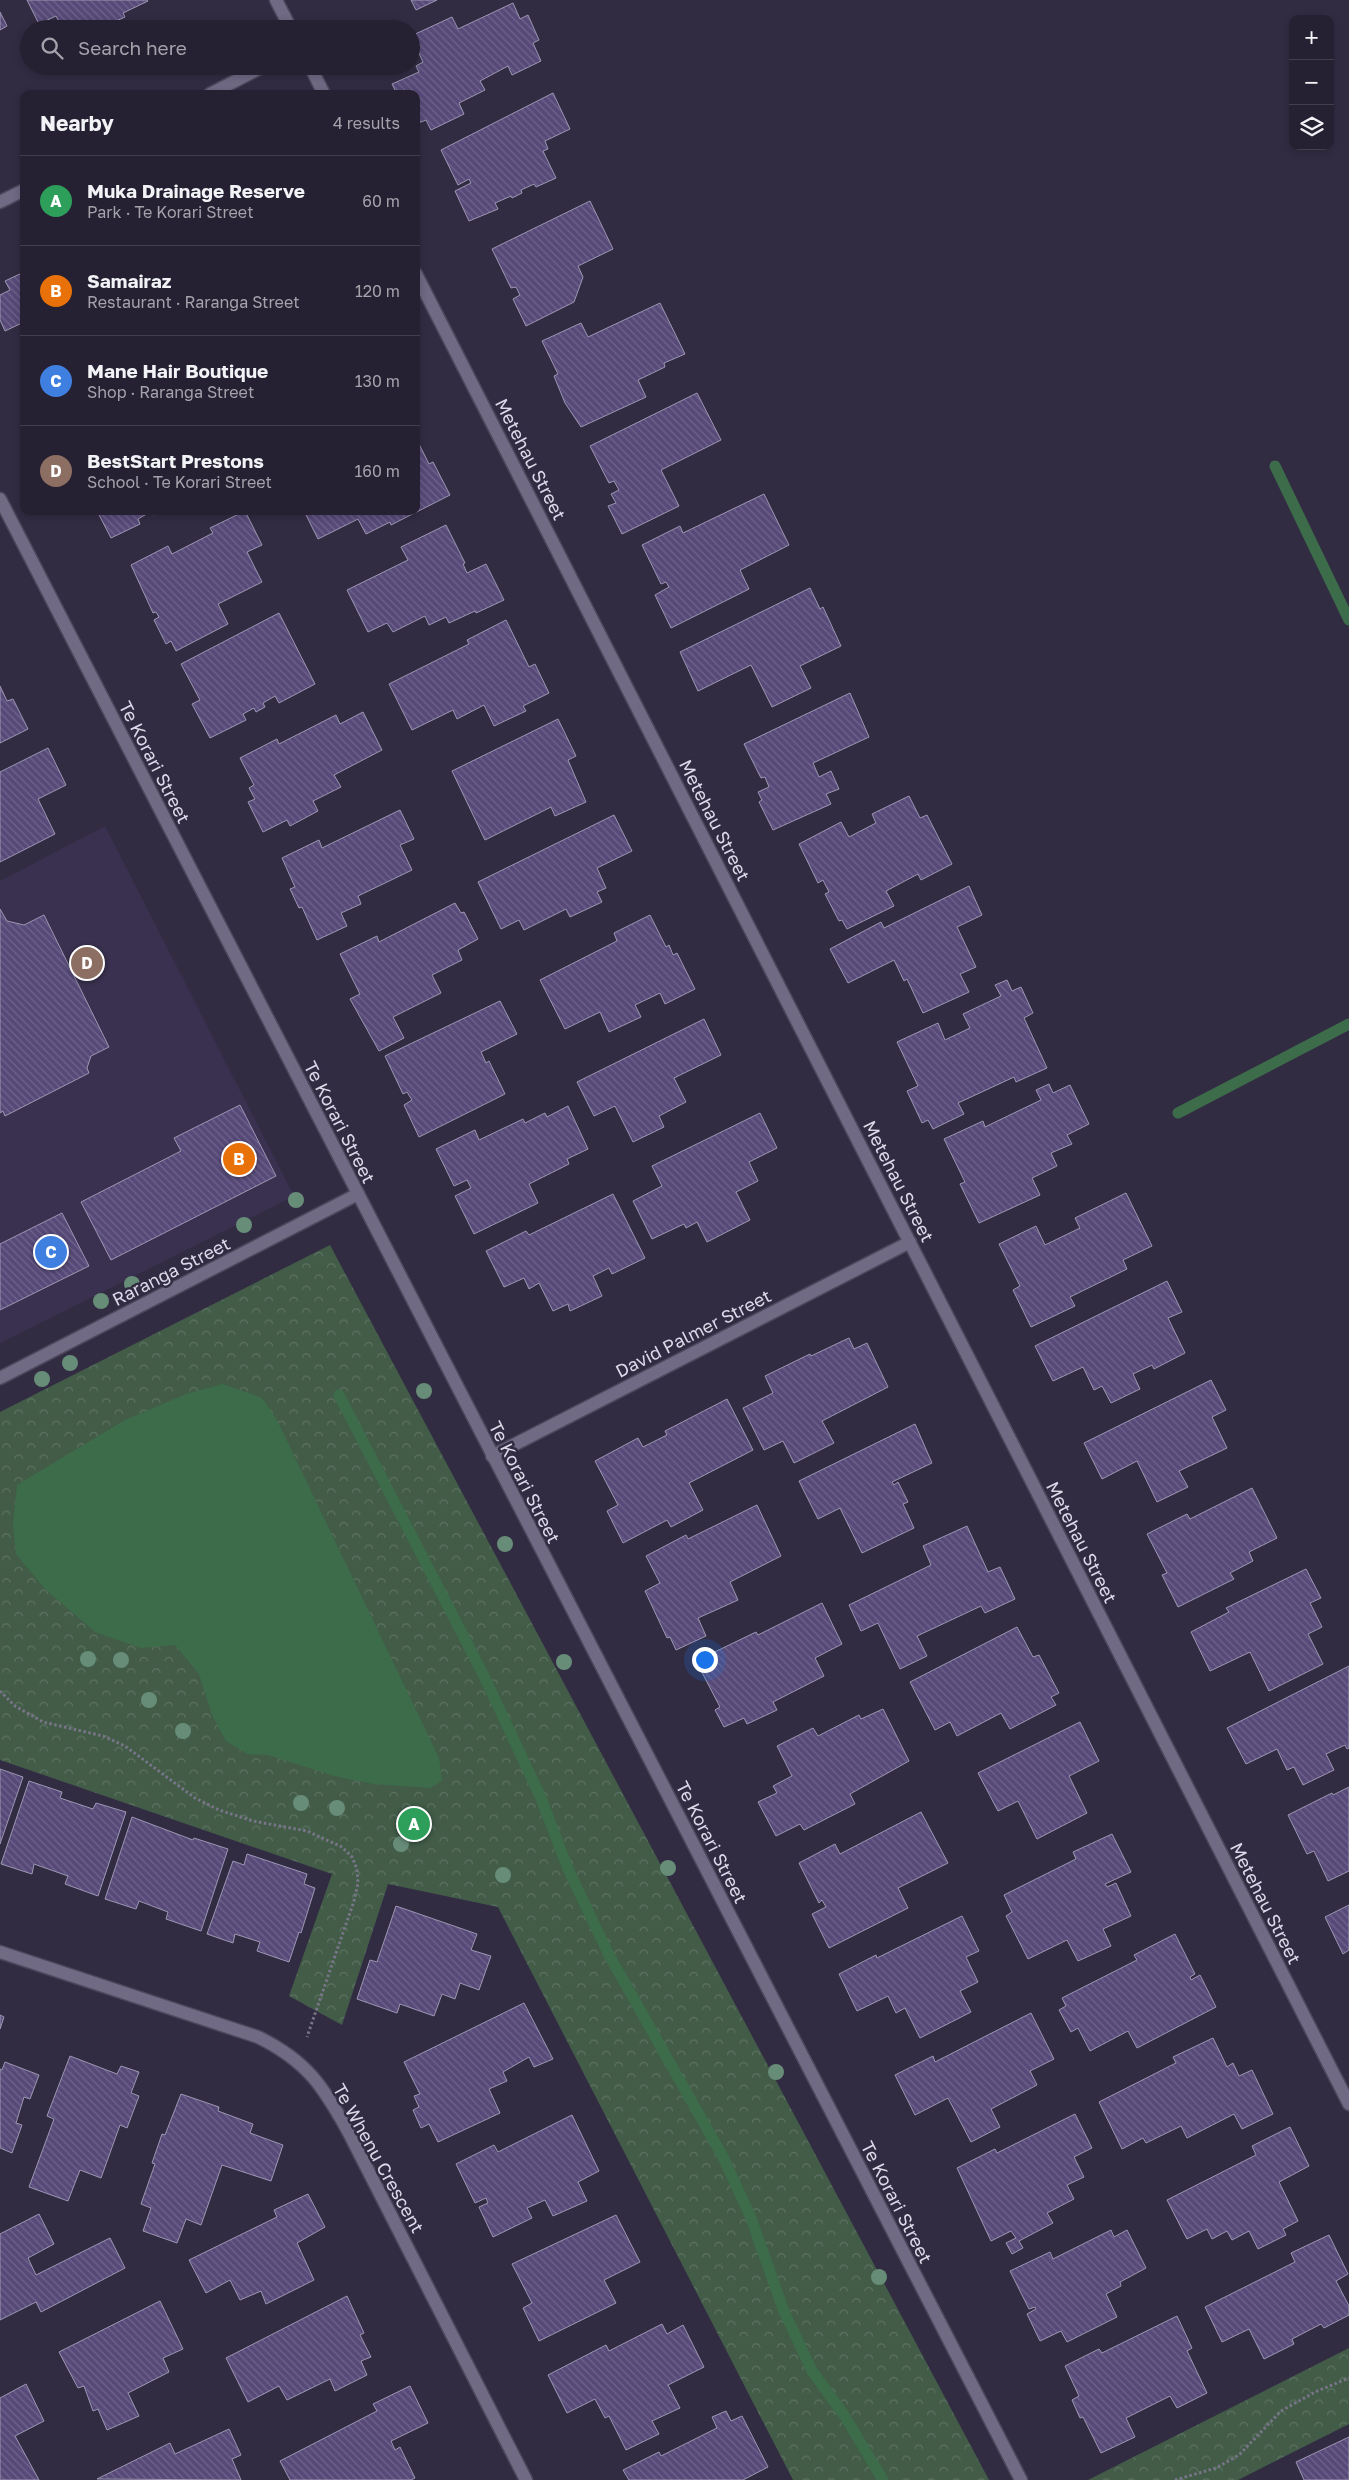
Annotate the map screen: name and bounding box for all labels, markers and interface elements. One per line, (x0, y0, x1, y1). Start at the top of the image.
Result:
map controls (1289, 15, 1334, 150)
button: + (1289, 15, 1334, 60)
search box (20, 20, 420, 75)
icon: search (38, 34, 66, 62)
text: Search here (78, 36, 187, 59)
button: − (1289, 60, 1334, 105)
button: layers (1289, 105, 1334, 150)
text: Nearby (40, 110, 114, 136)
text: 4 results (333, 113, 400, 133)
text: Muka Drainage Reserve (87, 179, 305, 202)
text: A (50, 191, 62, 211)
text: 60 m (362, 191, 400, 211)
text: Park · Te Korari Street (87, 202, 254, 222)
text: Samairaz (87, 269, 171, 292)
text: B (50, 281, 62, 301)
text: 120 m (355, 281, 400, 301)
text: Restaurant · Raranga Street (87, 292, 300, 312)
text: Mane Hair Boutique (87, 359, 268, 382)
text: C (50, 371, 62, 391)
text: 130 m (355, 371, 400, 391)
text: Shop · Raranga Street (87, 382, 254, 402)
street label: Metehau Street (491, 395, 571, 523)
text: BestStart Prestons (87, 449, 264, 472)
text: D (50, 461, 62, 481)
text: 160 m (354, 461, 400, 481)
text: School · Te Korari Street (87, 472, 272, 492)
street label: Te Korari Street (115, 697, 195, 827)
street label: Metehau Street (675, 756, 755, 884)
pin: D (71, 944, 103, 982)
street label: Te Korari Street (300, 1057, 380, 1187)
street label: Metehau Street (859, 1117, 939, 1245)
pin: B (223, 1140, 255, 1178)
street label: Raranga Street (108, 1232, 234, 1310)
pin: C (35, 1233, 67, 1271)
street label: David Palmer Street (612, 1284, 774, 1382)
street label: Te Korari Street (485, 1417, 565, 1547)
street label: Metehau Street (1042, 1478, 1122, 1606)
your location (692, 1647, 718, 1673)
street label: Te Korari Street (672, 1777, 752, 1907)
pin: A (398, 1805, 430, 1843)
street label: Metehau Street (1226, 1839, 1306, 1967)
street label: Te Whenu Crescent (329, 2080, 429, 2236)
street label: Te Korari Street (857, 2137, 937, 2267)

